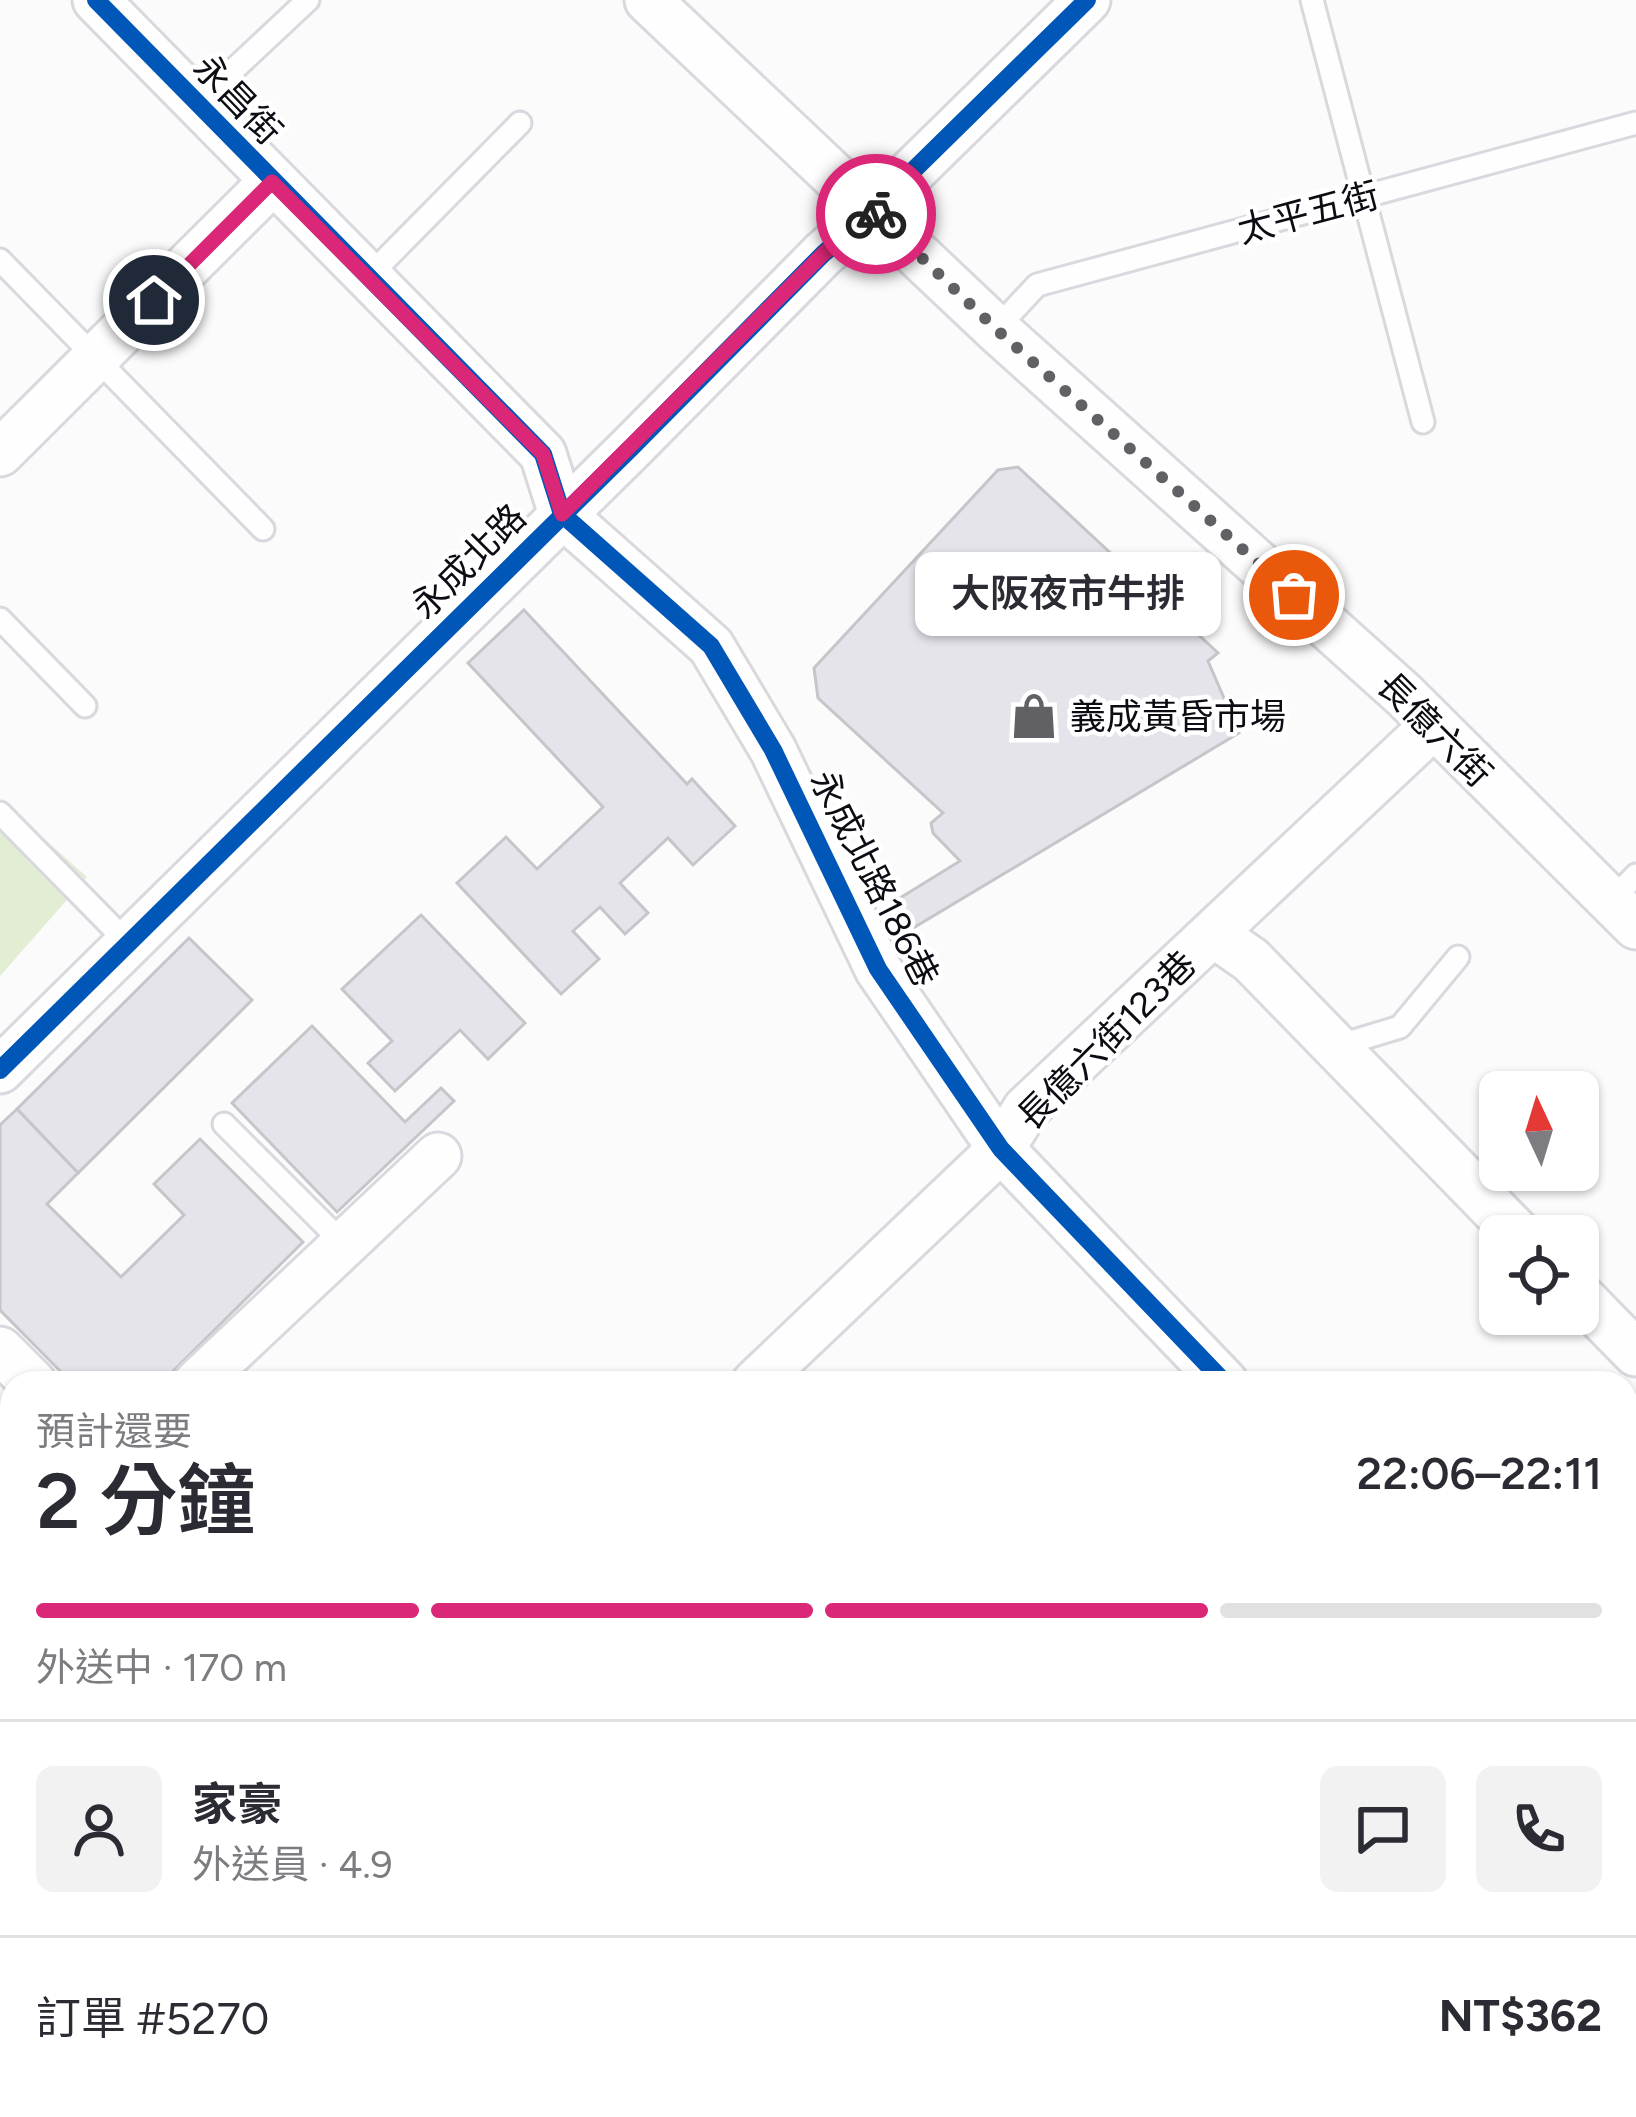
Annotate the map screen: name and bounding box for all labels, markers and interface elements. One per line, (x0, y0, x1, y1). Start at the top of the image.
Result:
street label: 永昌街 (185, 46, 291, 153)
courier (816, 154, 936, 274)
street label: 太平五街 (1233, 173, 1383, 252)
icon: bike (843, 181, 909, 247)
pin (103, 249, 205, 351)
icon: home (121, 267, 187, 333)
street label: 永成北路 (402, 495, 534, 627)
pin (1243, 544, 1345, 646)
callout: 大阪夜市牛排 (916, 553, 1222, 637)
icon: bag (1261, 562, 1327, 628)
text: 大阪夜市牛排 (951, 570, 1185, 617)
street label: 長億六街 (1369, 663, 1501, 795)
shop icon: 義成黃昏市場 (1009, 691, 1059, 741)
place label: 義成黃昏市場 (1070, 695, 1286, 738)
street label: 永成北路186巷 (802, 763, 948, 994)
street label: 長億六街123巷 (1008, 942, 1204, 1138)
north arrow (1479, 1071, 1599, 1191)
map controls (1479, 1071, 1599, 1335)
button: locate (1479, 1215, 1599, 1335)
text: 預計還要 (36, 1408, 192, 1455)
text: 22:06–22:11 (1357, 1446, 1602, 1500)
text: 2 分鐘 (36, 1454, 255, 1548)
text: 外送中 · 170 m (36, 1644, 287, 1691)
button: person (36, 1766, 162, 1892)
button: chat (1320, 1766, 1446, 1892)
button: phone (1476, 1766, 1602, 1892)
text: 家豪 (192, 1777, 282, 1831)
text: 外送員 · 4.9 (192, 1841, 393, 1888)
text: NT$362 (1439, 1988, 1602, 2042)
text: 訂單 #5270 (36, 1991, 269, 2045)

